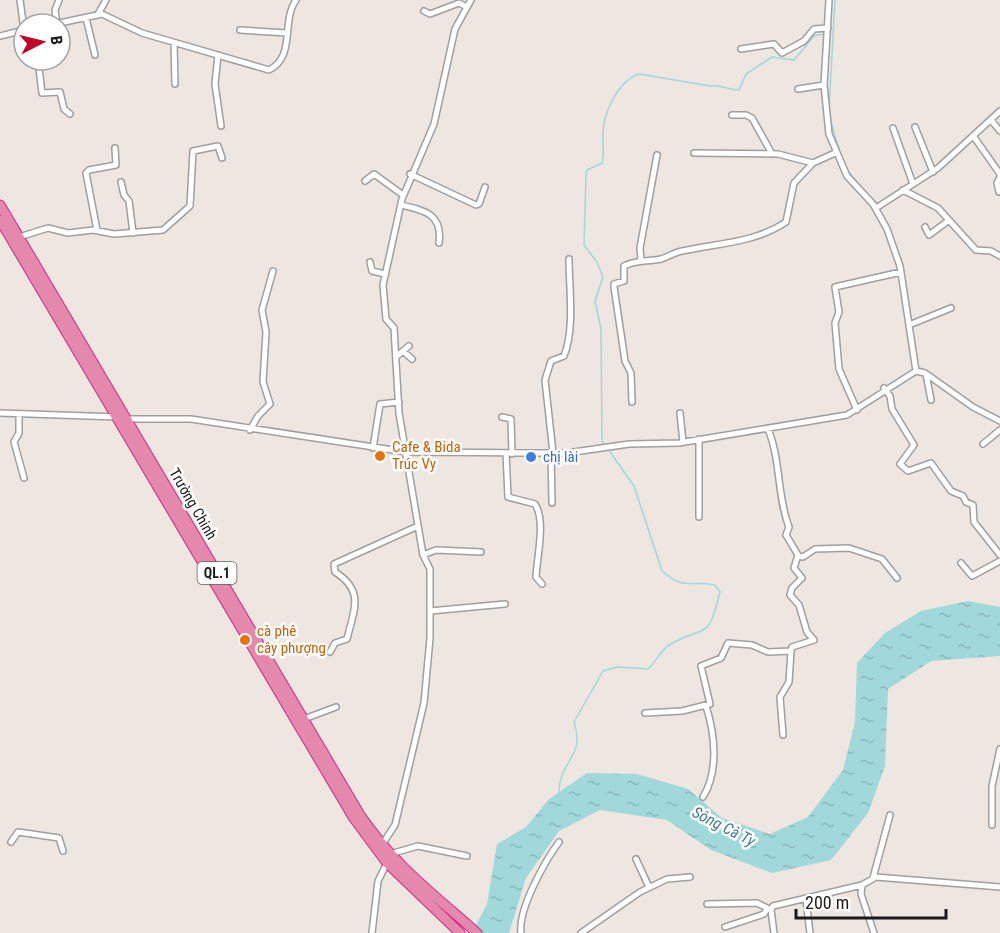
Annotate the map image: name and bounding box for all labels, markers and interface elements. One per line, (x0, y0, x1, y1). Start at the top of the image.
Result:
north arrow (12, 12, 72, 72)
text: B (46, 35, 66, 46)
place label: Cafe & Bida Trúc Vy (392, 438, 461, 473)
place label: chị lài (543, 448, 578, 466)
marker: Cafe & Bida Trúc Vy (373, 449, 387, 463)
marker: chị lài (524, 450, 538, 464)
street label: Trường Chinh (165, 465, 221, 543)
road number: QL.1 (198, 562, 236, 584)
place label: cà phê cây phượng (257, 622, 326, 657)
marker: cà phê cây phượng (238, 633, 252, 647)
water label: Sông Cà Ty (689, 803, 759, 851)
scale bar (796, 882, 946, 920)
text: 200 m (805, 892, 849, 913)

